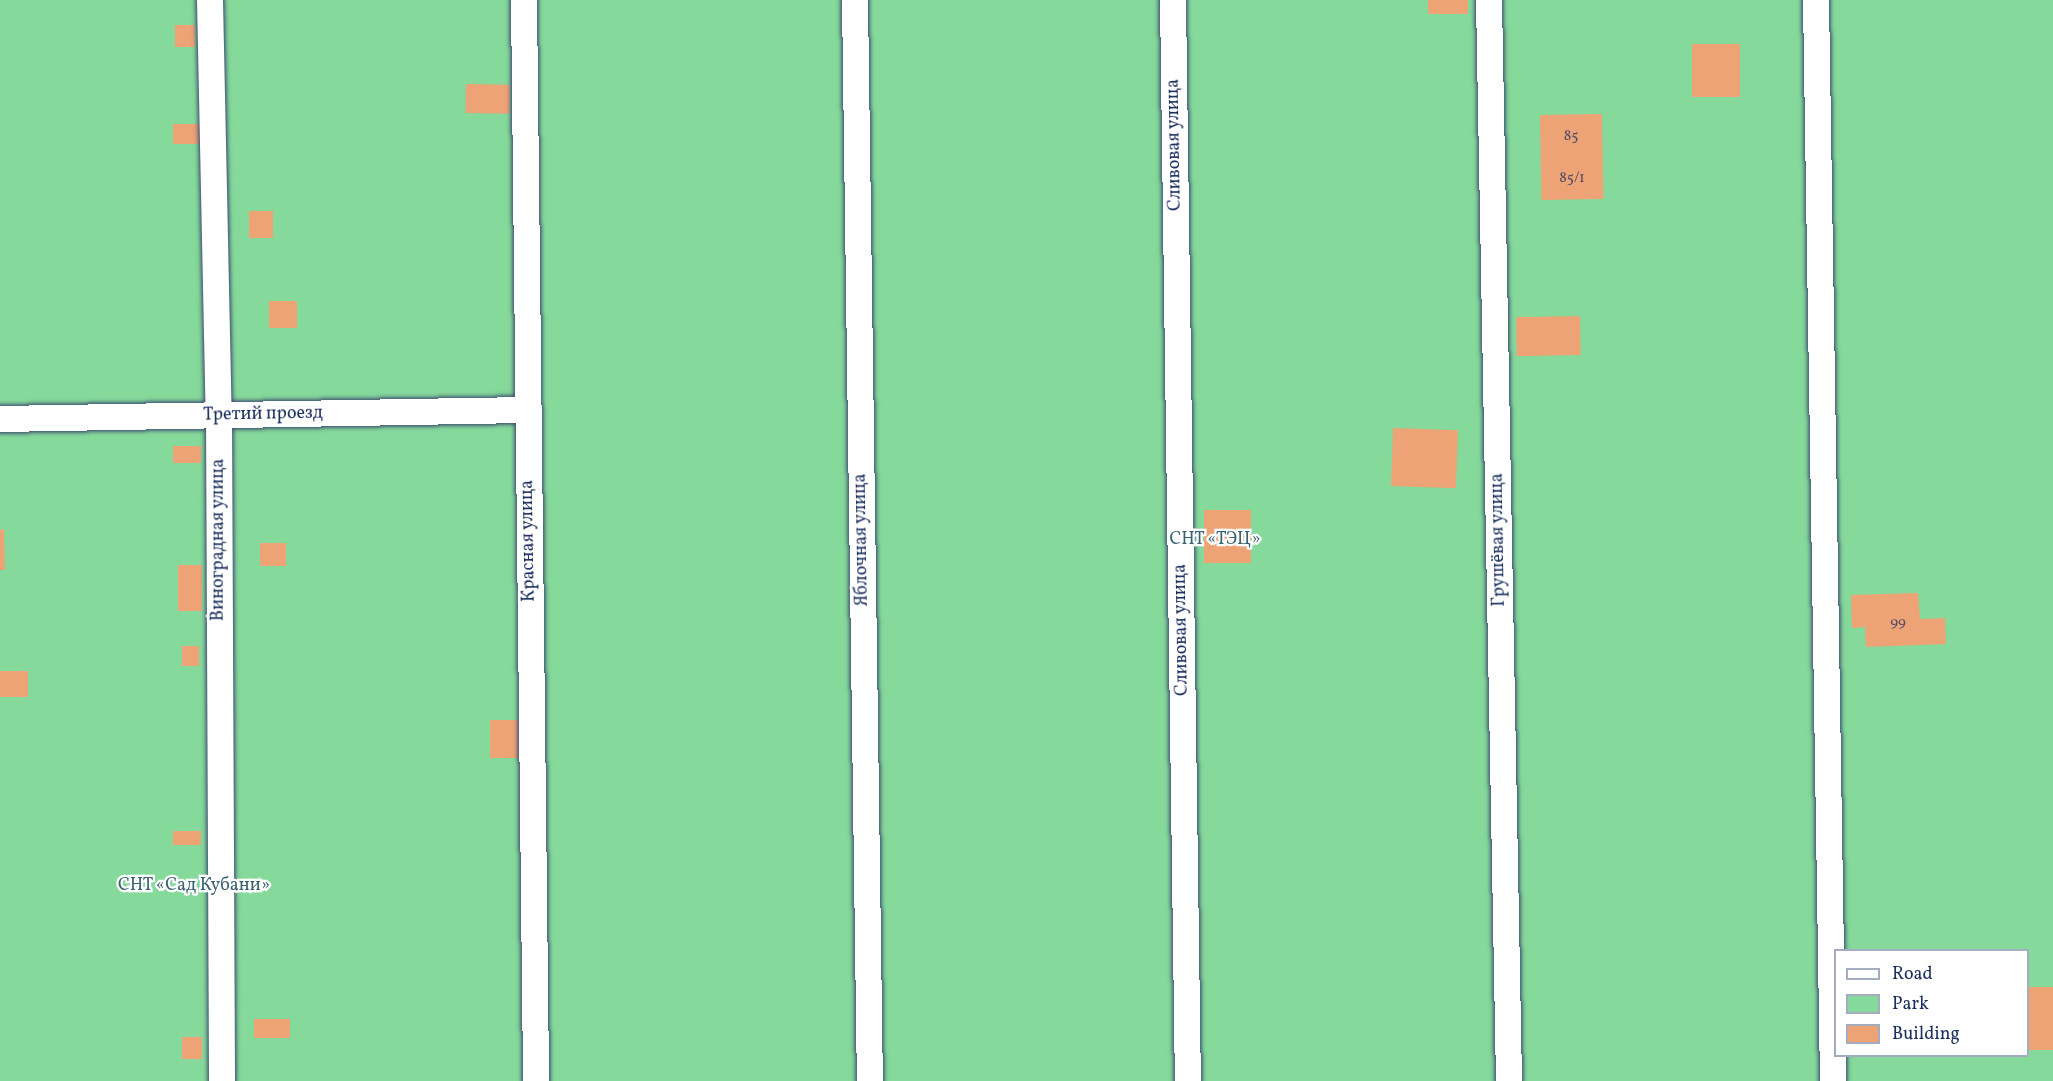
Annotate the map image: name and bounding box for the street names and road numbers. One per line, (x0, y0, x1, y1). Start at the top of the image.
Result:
street label: Сливовая улица (1163, 79, 1187, 211)
street label: Третий проезд (203, 403, 323, 427)
street label: Виноградная улица (208, 458, 230, 622)
street label: Яблочная улица (850, 473, 874, 607)
street label: Грушёвая улица (1487, 473, 1511, 607)
street label: Красная улица (517, 480, 541, 602)
street label: Сливовая улица (1170, 564, 1194, 696)

